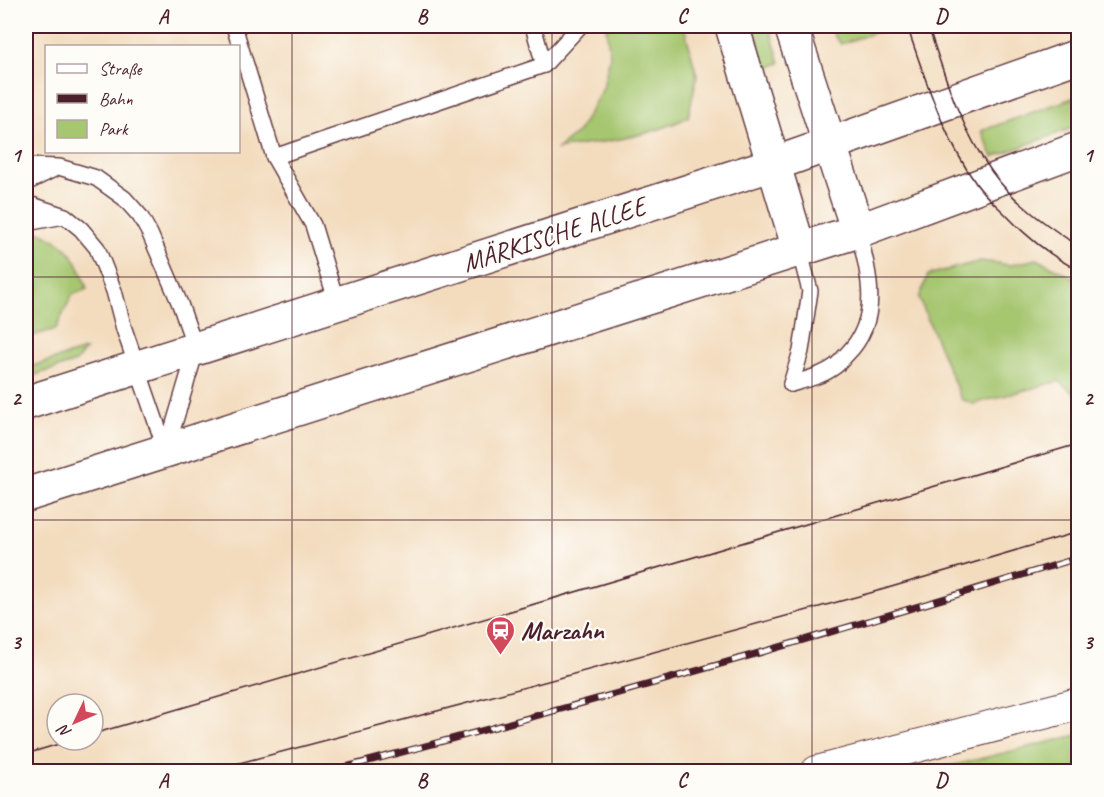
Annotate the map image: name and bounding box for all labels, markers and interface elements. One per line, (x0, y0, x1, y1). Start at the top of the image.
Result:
text: A (158, 4, 170, 29)
text: B (417, 4, 429, 29)
text: C (677, 4, 689, 29)
text: D (935, 4, 949, 29)
legend (45, 45, 240, 153)
text: Straße (99, 58, 143, 80)
text: Bahn (99, 88, 134, 110)
text: Park (99, 118, 129, 140)
text: 1 (12, 143, 23, 168)
text: 1 (1084, 143, 1095, 168)
street label: MÄRKISCHE ALLEE (459, 188, 653, 280)
text: 2 (12, 386, 23, 411)
text: 2 (1084, 386, 1095, 411)
station icon: Marzahn (484, 614, 516, 656)
place label: Marzahn (521, 614, 605, 647)
text: 3 (12, 630, 23, 655)
text: 3 (1084, 630, 1095, 655)
north arrow (45, 692, 105, 752)
text: N (52, 719, 76, 742)
text: A (158, 768, 170, 793)
text: B (417, 768, 429, 793)
text: C (677, 768, 689, 793)
text: D (935, 768, 949, 793)

